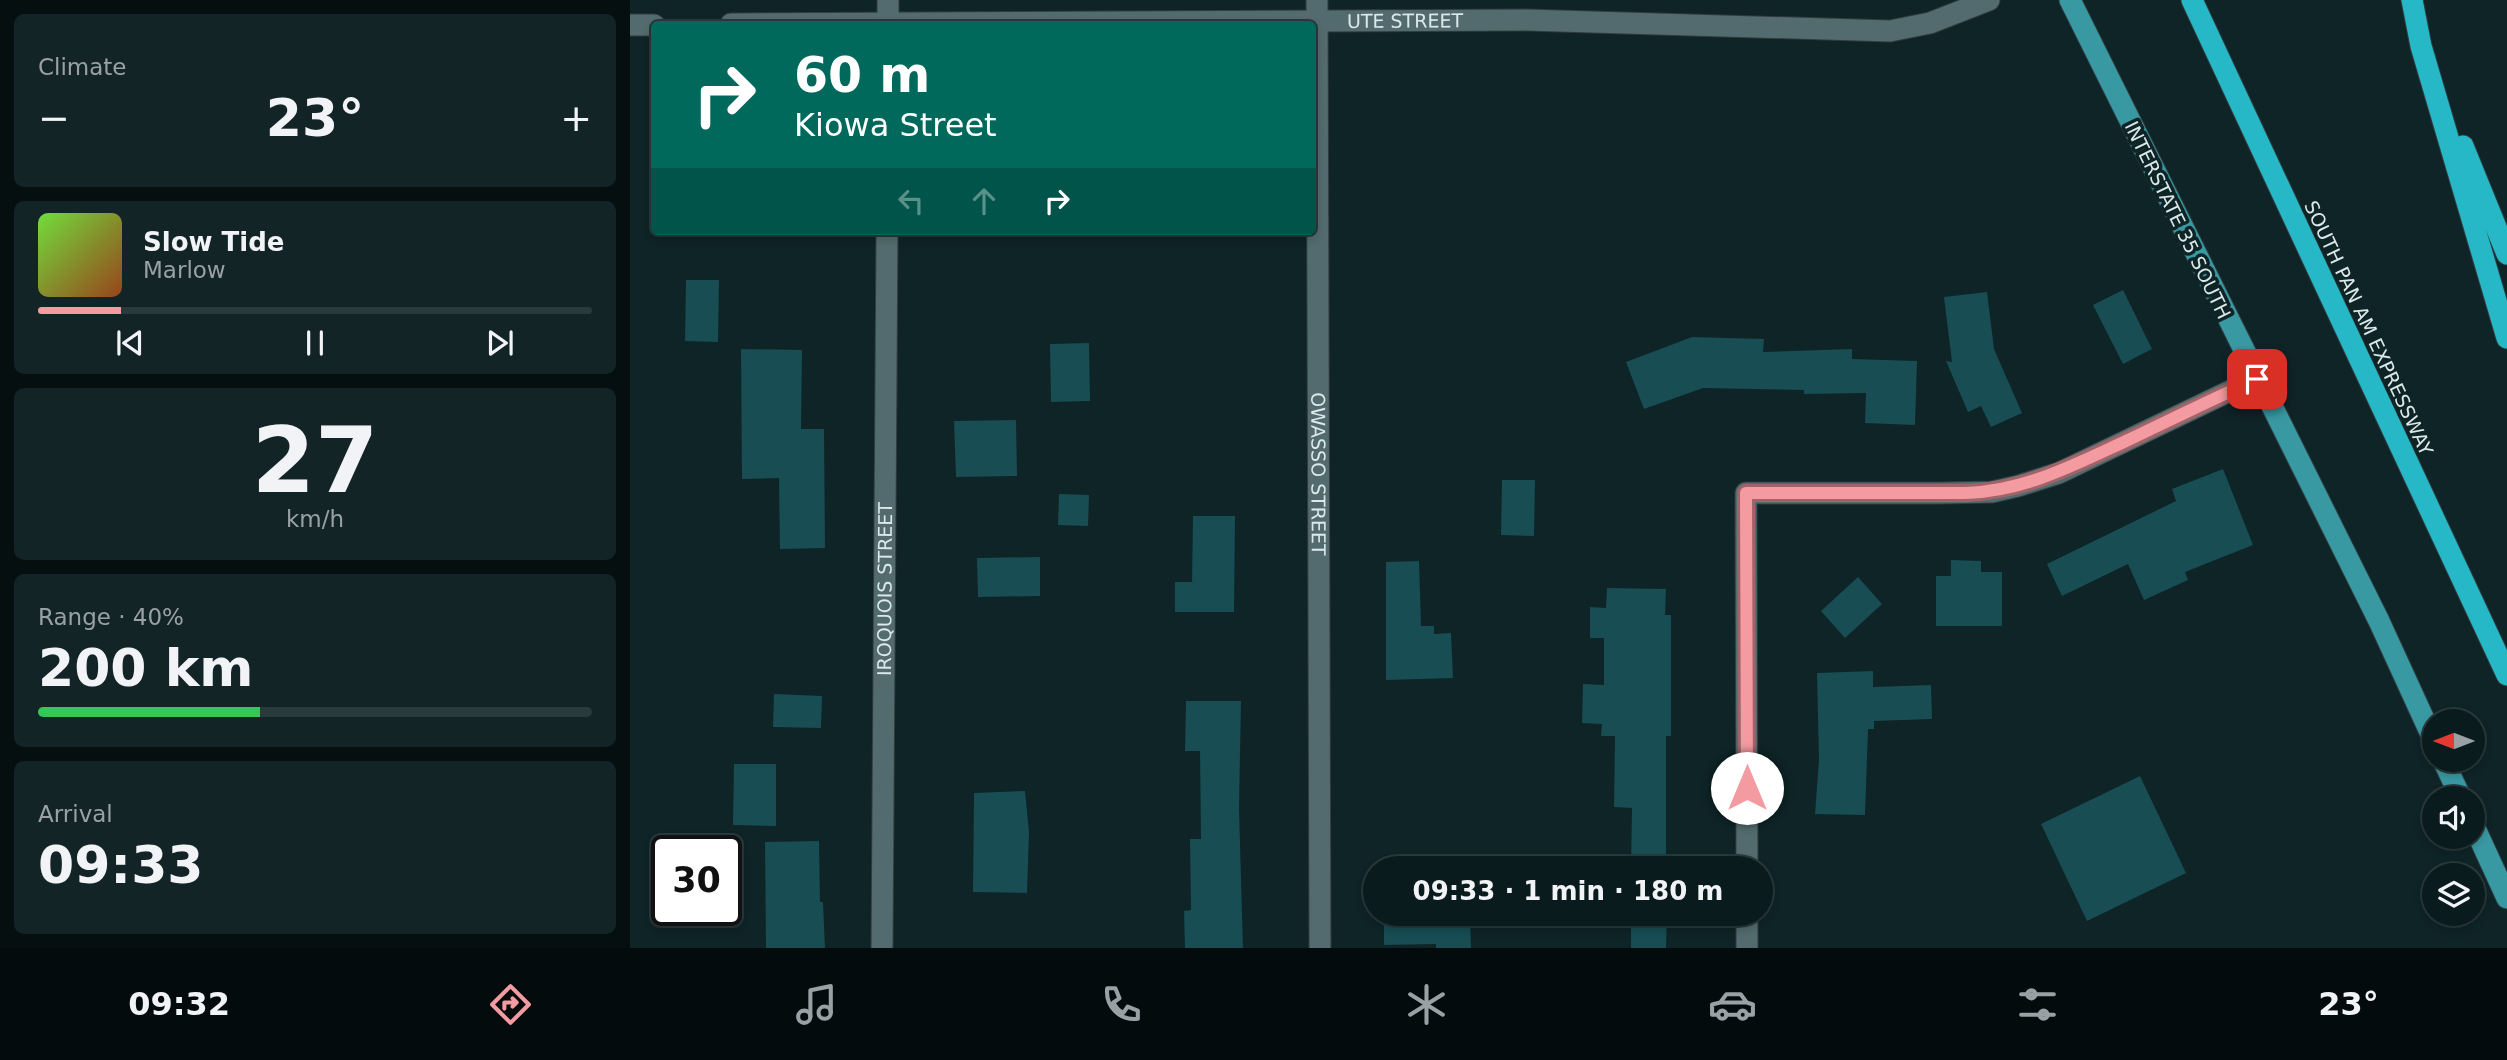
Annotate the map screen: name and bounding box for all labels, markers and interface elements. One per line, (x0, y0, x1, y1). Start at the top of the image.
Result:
street label: UTE STREET (1347, 9, 1463, 32)
text: 60 m (794, 47, 930, 104)
icon: right (679, 49, 770, 140)
text: Climate (38, 54, 127, 80)
text: 23° (266, 88, 364, 148)
text: − (38, 96, 70, 140)
text: + (560, 96, 592, 140)
text: Kiowa Street (794, 106, 997, 144)
street label: INTERSTATE 35 SOUTH (2121, 118, 2235, 322)
icon: left (892, 182, 930, 220)
icon: ahead (965, 182, 1003, 220)
icon: right (1038, 182, 1076, 220)
street label: SOUTH PAN AM EXPRESSWAY (2300, 197, 2438, 459)
text: Slow Tide (143, 227, 284, 257)
text: Marlow (143, 257, 226, 283)
icon: previous (111, 324, 149, 362)
icon: pause (296, 324, 334, 362)
icon: next (481, 324, 519, 362)
pin (2227, 349, 2287, 409)
icon: arrive (2238, 360, 2276, 398)
street label: OWASSO STREET (1307, 392, 1330, 556)
text: 27 (252, 408, 378, 513)
street label: IROQUOIS STREET (873, 502, 896, 676)
text: km/h (286, 506, 344, 532)
text: Range · 40% (38, 604, 184, 630)
text: 200 km (38, 638, 253, 698)
north arrow (2422, 709, 2485, 772)
map controls (2422, 709, 2485, 926)
position arrow (1710, 751, 1784, 825)
button: sound (2422, 786, 2485, 849)
text: Arrival (38, 801, 113, 827)
text: 09:33 (38, 835, 204, 895)
speed limit sign: 30 (651, 835, 742, 926)
button: layers (2422, 863, 2485, 926)
text: 09:33 · 1 min · 180 m (1413, 876, 1723, 906)
icon: directions (486, 980, 535, 1029)
icon: music (792, 980, 841, 1029)
icon: phone (1097, 980, 1146, 1029)
icon: climate (1402, 980, 1451, 1029)
icon: car (1708, 980, 1757, 1029)
icon: filters (2013, 980, 2062, 1029)
text: 09:32 (128, 985, 230, 1023)
text: 23° (2318, 985, 2379, 1023)

